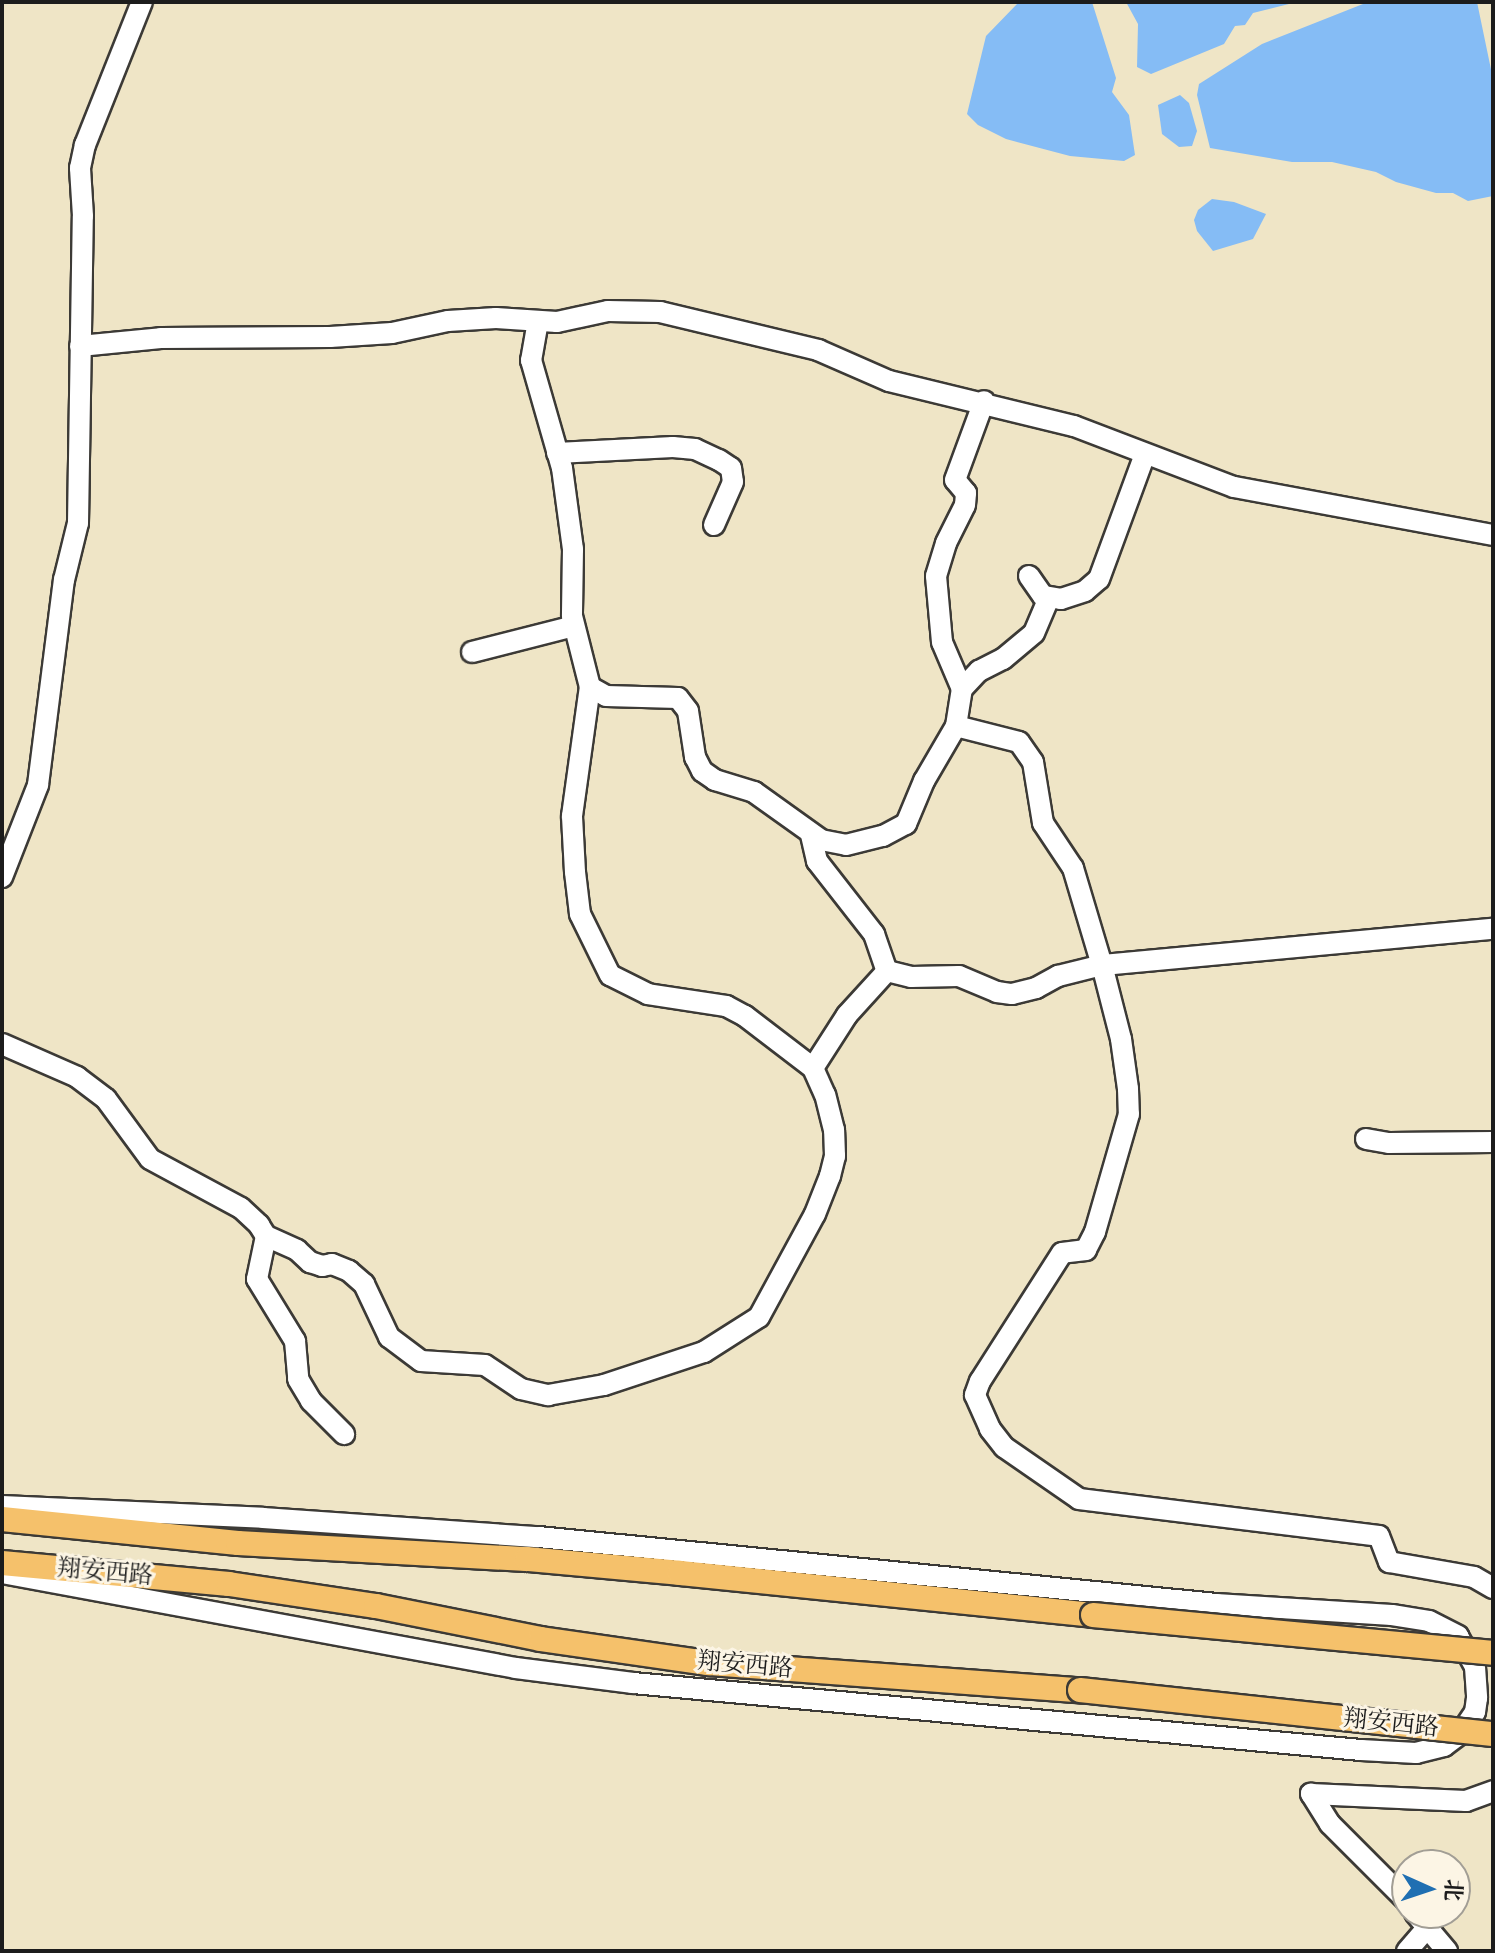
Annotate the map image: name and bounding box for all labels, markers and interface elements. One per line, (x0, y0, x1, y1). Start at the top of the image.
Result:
street label: 翔安西路 (56, 1553, 154, 1591)
street label: 翔安西路 (696, 1646, 794, 1684)
street label: 翔安西路 (1342, 1704, 1440, 1742)
north arrow (1391, 1849, 1471, 1929)
text: 北 (1439, 1878, 1468, 1902)

